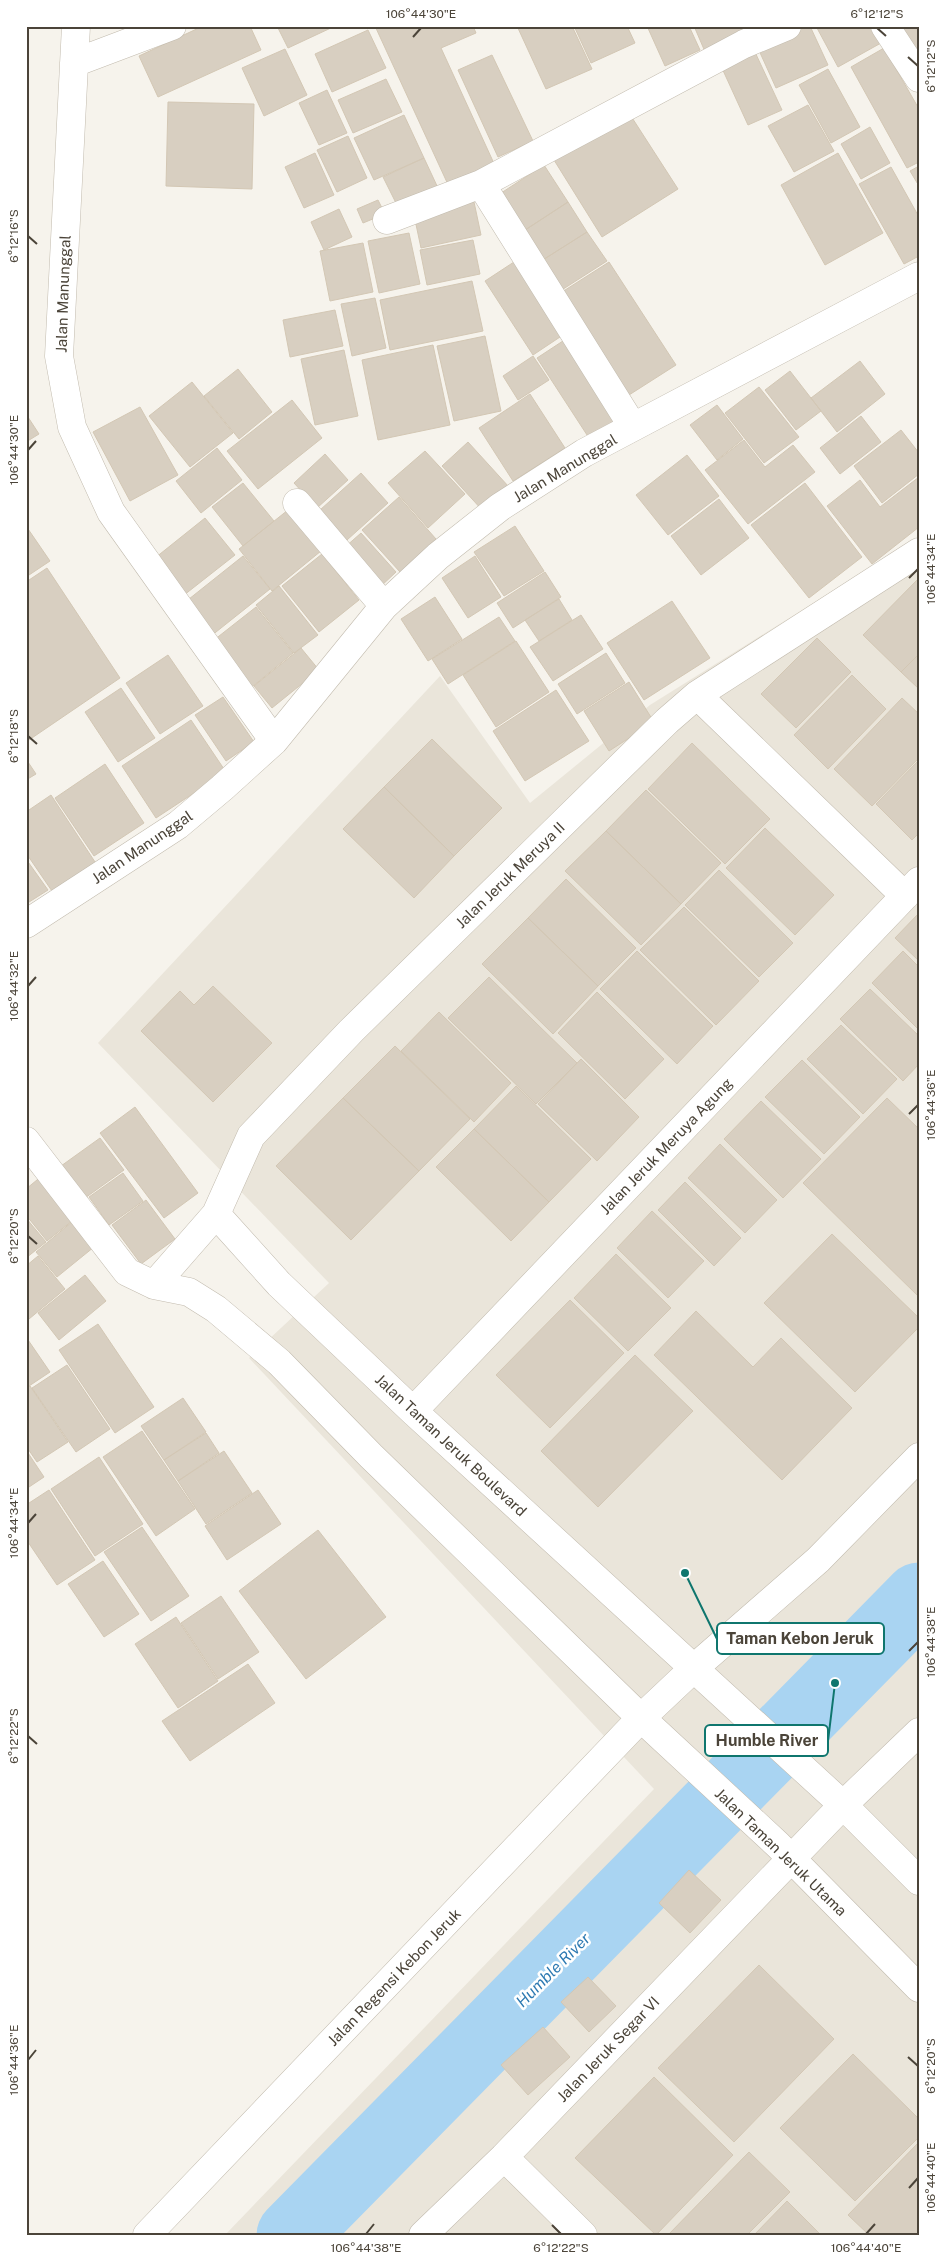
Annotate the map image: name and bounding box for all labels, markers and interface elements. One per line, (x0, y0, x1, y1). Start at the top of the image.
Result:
text: 106°44'30"E (386, 7, 456, 21)
text: 6°12'12"S (850, 7, 904, 21)
text: 6°12'12"S (924, 39, 938, 93)
text: 6°12'16"S (7, 209, 21, 263)
street label: Jalan Manunggal (52, 235, 74, 353)
text: 106°44'30"E (7, 415, 21, 485)
street label: Jalan Manunggal (510, 430, 620, 506)
text: 106°44'34"E (924, 534, 938, 604)
text: 6°12'18"S (7, 709, 21, 763)
street label: Jalan Manunggal (88, 807, 196, 887)
street label: Jalan Jeruk Meruya II (452, 819, 568, 931)
text: 106°44'32"E (7, 951, 21, 1021)
text: 106°44'36"E (924, 1070, 938, 1140)
street label: Jalan Jeruk Meruya Agung (596, 1074, 736, 1218)
text: 6°12'20"S (7, 1208, 21, 1264)
street label: Jalan Taman Jeruk Boulevard (372, 1370, 530, 1520)
text: 106°44'34"E (7, 1488, 21, 1558)
text: 106°44'38"E (924, 1606, 938, 1678)
callout: Taman Kebon Jeruk (717, 1623, 884, 1654)
text: Taman Kebon Jeruk (726, 1629, 874, 1648)
text: 6°12'22"S (7, 1708, 21, 1764)
callout: Humble River (705, 1725, 828, 1756)
text: Humble River (716, 1731, 819, 1750)
street label: Jalan Taman Jeruk Utama (712, 1785, 850, 1919)
street label: Jalan Regensi Kebon Jeruk (324, 1905, 464, 2049)
water label: Humble River (512, 1928, 595, 2011)
street label: Jalan Jeruk Segar VI (553, 1993, 663, 2105)
text: 106°44'36"E (7, 2025, 21, 2095)
text: 6°12'20"S (924, 2038, 938, 2094)
text: 106°44'40"E (924, 2143, 938, 2213)
text: 106°44'38"E (330, 2241, 402, 2255)
text: 6°12'22"S (533, 2241, 589, 2255)
text: 106°44'40"E (831, 2241, 901, 2255)

